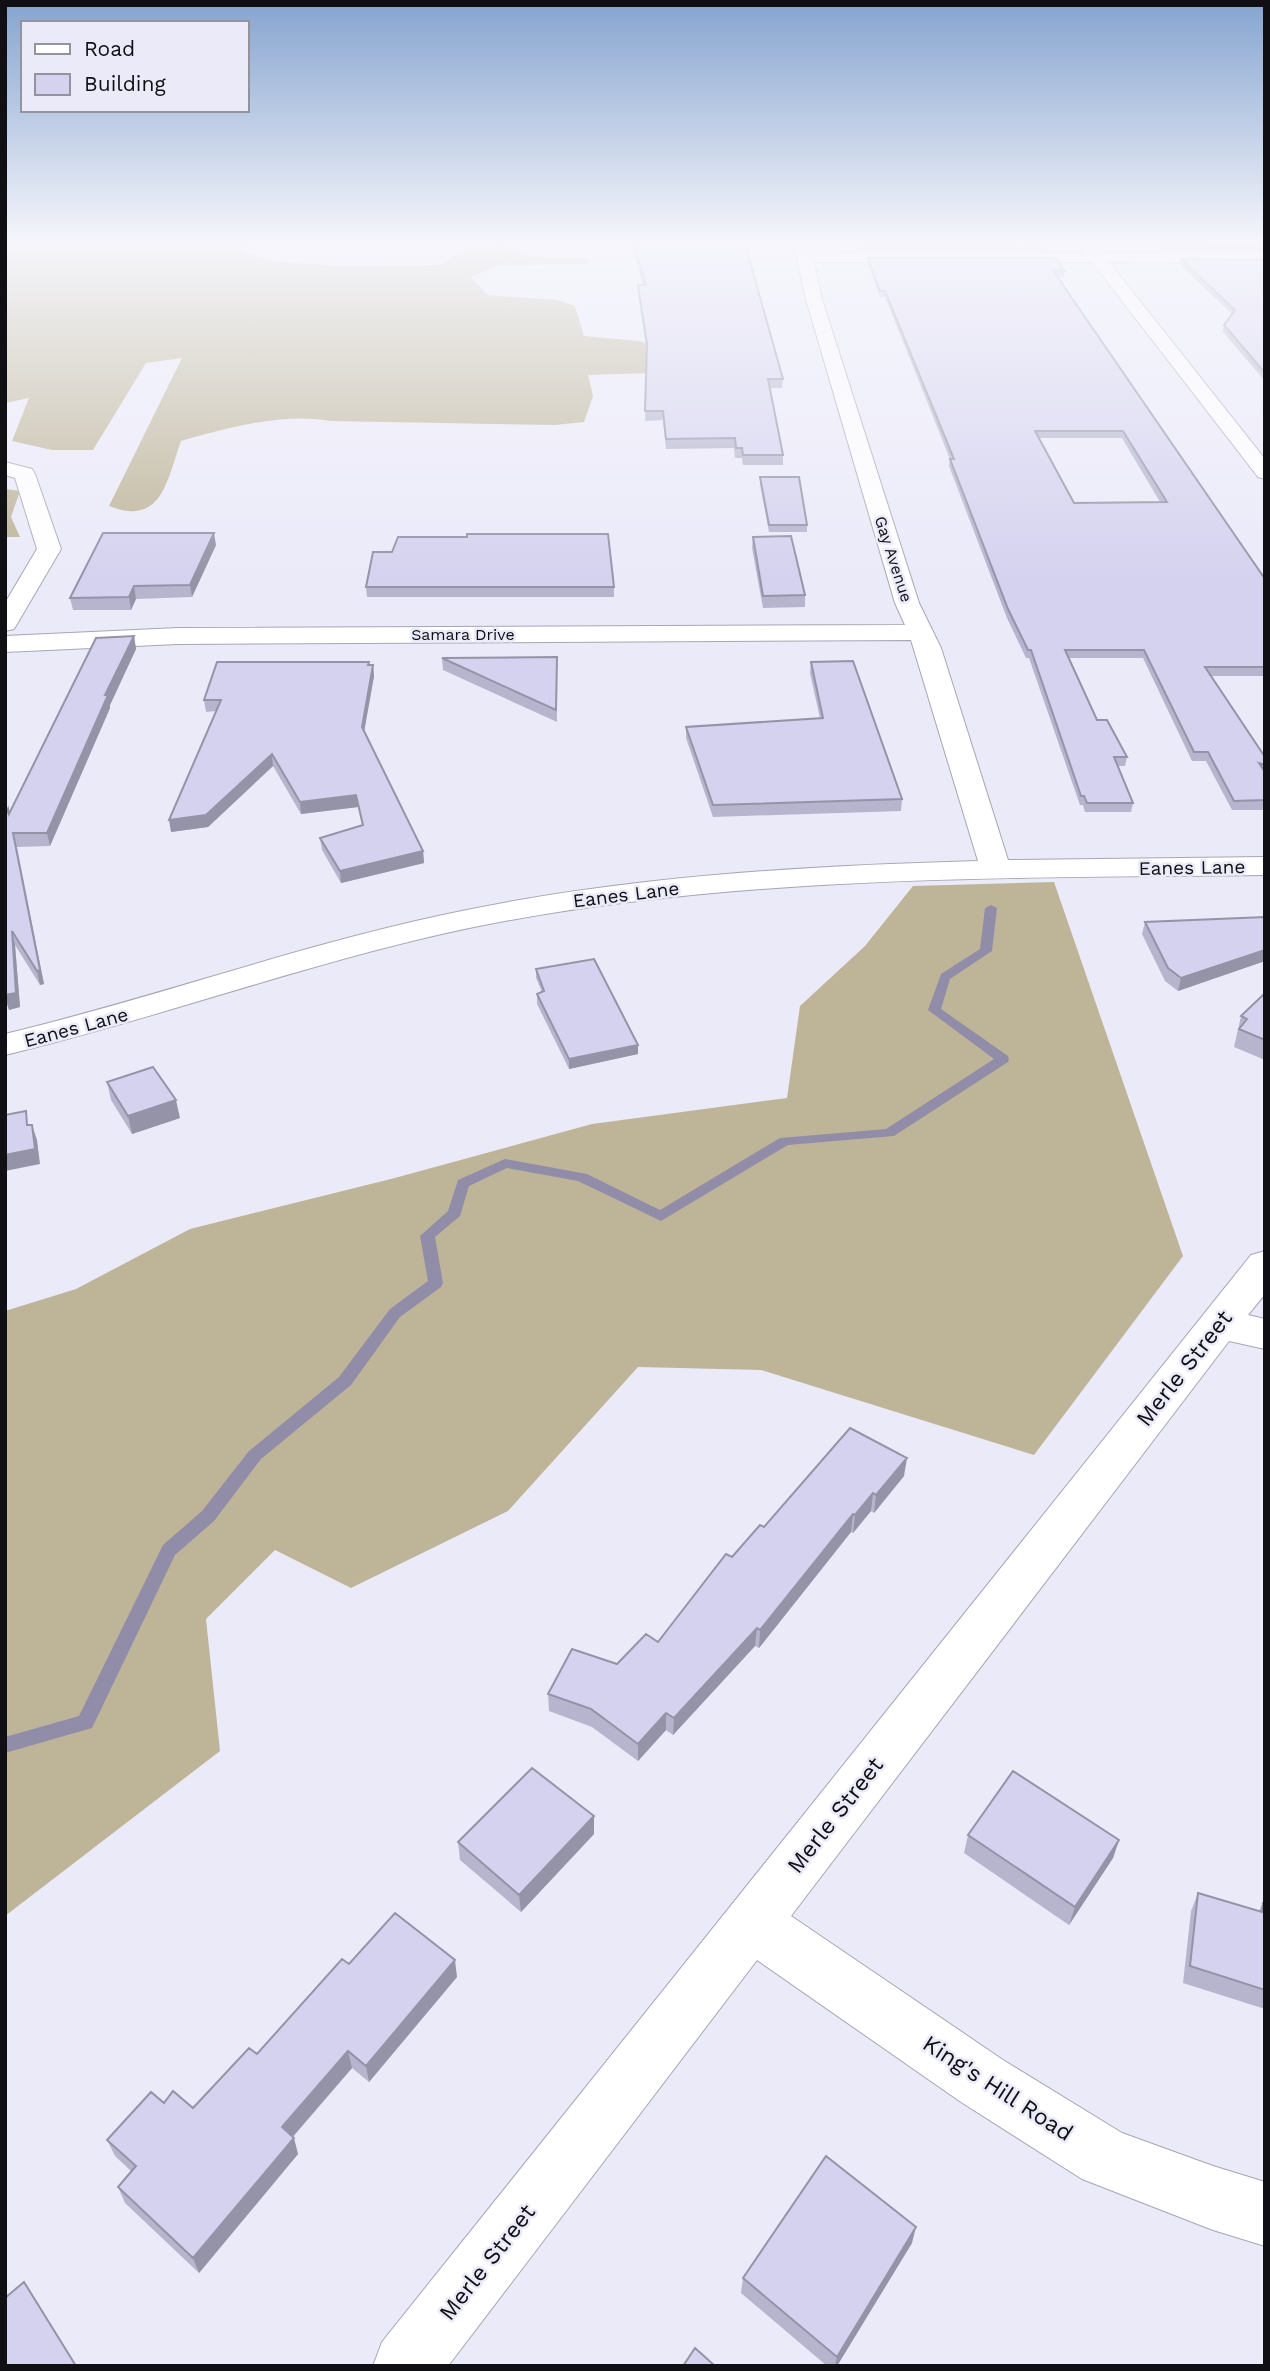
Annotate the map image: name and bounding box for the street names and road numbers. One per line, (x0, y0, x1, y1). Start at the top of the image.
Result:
street label: Gay Avenue (871, 514, 916, 605)
street label: Samara Drive (411, 625, 515, 644)
street label: Eanes Lane (1138, 855, 1246, 880)
street label: Eanes Lane (572, 877, 681, 912)
street label: Eanes Lane (22, 1003, 131, 1052)
street label: Merle Street (1131, 1305, 1238, 1432)
street label: Merle Street (782, 1752, 889, 1879)
street label: King's Hill Road (918, 2030, 1078, 2147)
street label: Merle Street (434, 2199, 541, 2326)

